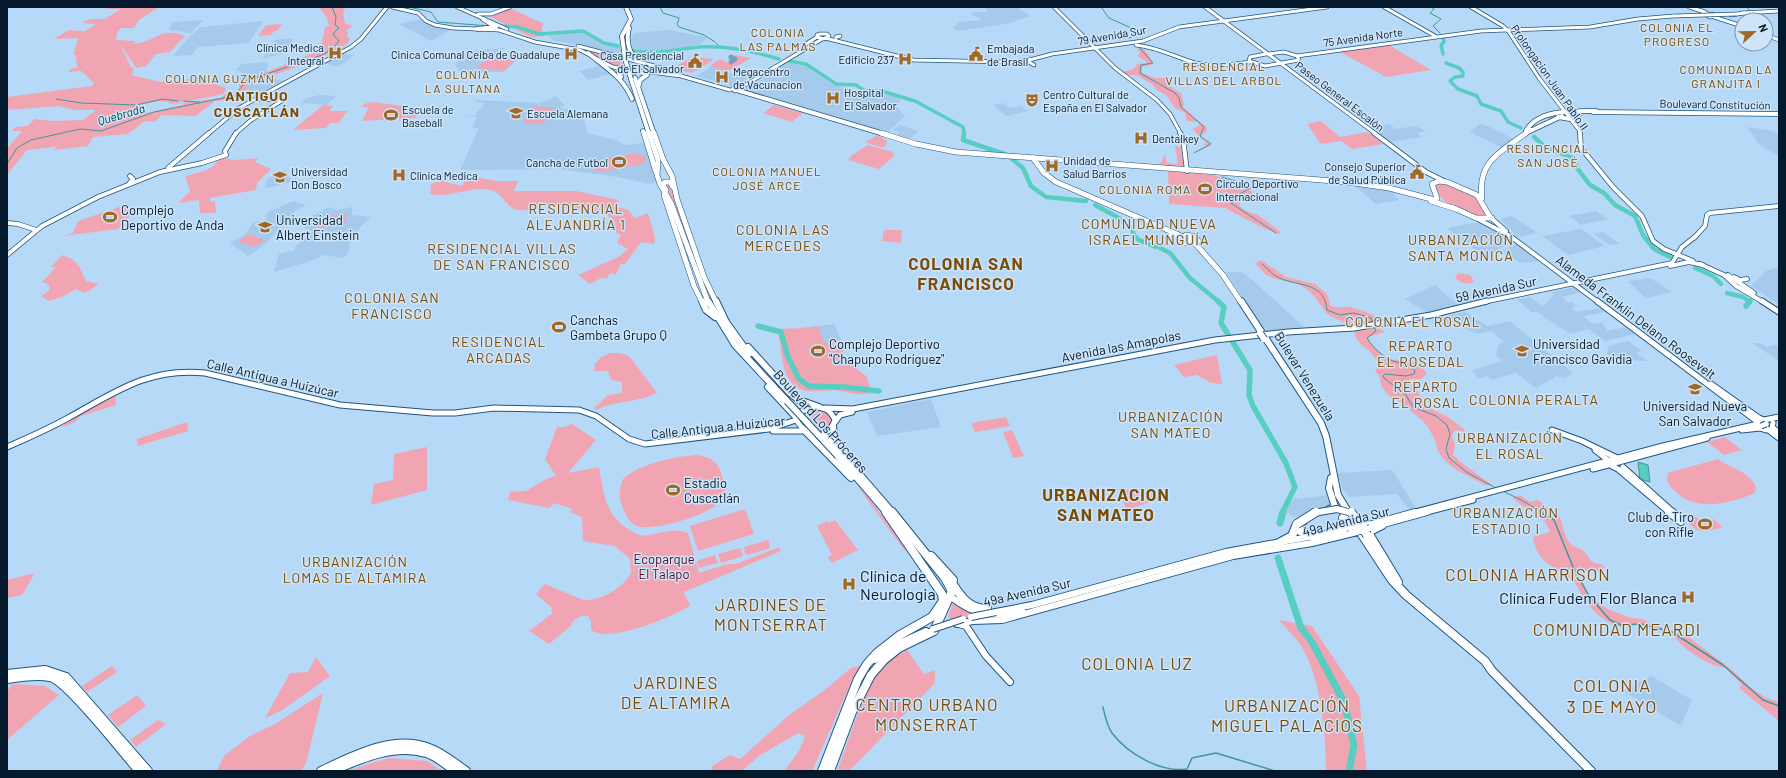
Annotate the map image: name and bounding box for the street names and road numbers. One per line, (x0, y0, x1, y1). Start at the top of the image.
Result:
street label: Prolongacion Juan Pablo II (1509, 22, 1591, 132)
street label: 79 Avenida Sur (1077, 23, 1147, 47)
street label: 75 Avenida Norte (1322, 25, 1404, 49)
street label: Paseo General Escalón (1293, 58, 1387, 134)
street label: Boulevard Constitución (1659, 97, 1771, 111)
street label: Alameda Franklin Delano Roosevelt (1553, 252, 1719, 382)
street label: 59 Avenida Sur (1454, 273, 1538, 305)
street label: Avenida las Amapolas (1060, 327, 1182, 365)
street label: Bulevar Venezuela (1271, 329, 1339, 423)
street label: Calle Antigua a Huizúcar (205, 355, 341, 401)
street label: Boulevard Los Próceres (771, 366, 871, 476)
street label: Calle Antigua a Huizúcar (650, 412, 786, 442)
street label: 49a Avenida Sur (1301, 502, 1392, 540)
street label: 49a Avenida Sur (982, 574, 1073, 610)

